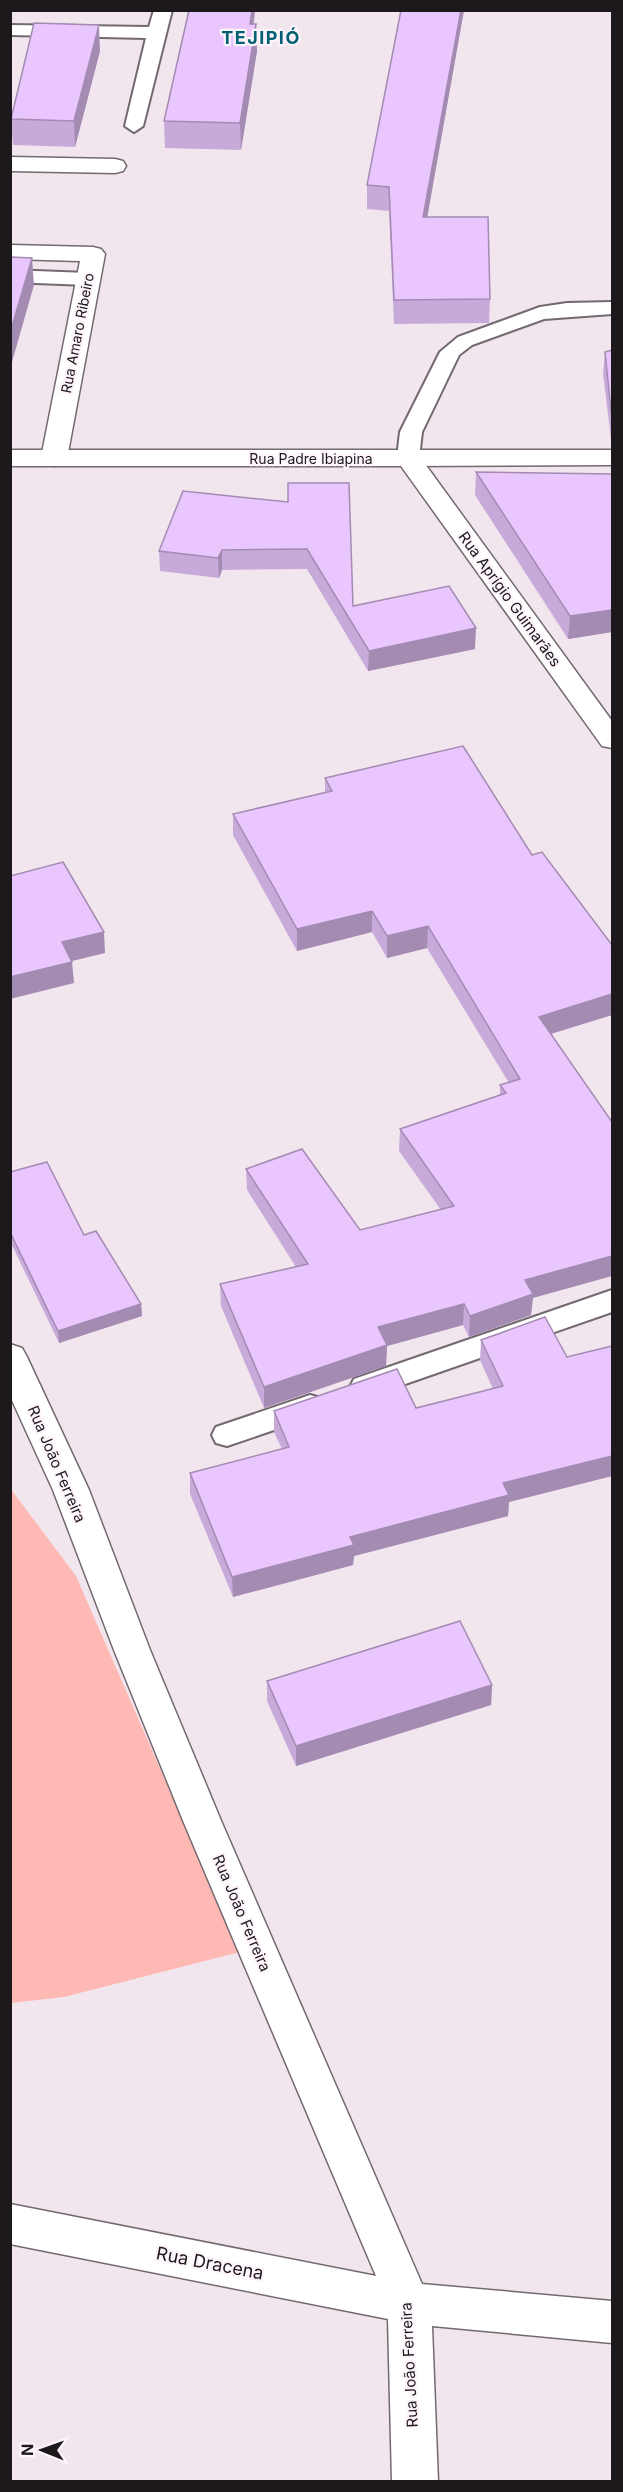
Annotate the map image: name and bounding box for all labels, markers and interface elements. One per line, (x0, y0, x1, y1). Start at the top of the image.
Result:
district label: TEJIPIÓ (221, 27, 301, 48)
street label: Rua Amaro Ribeiro (57, 271, 97, 395)
street label: Rua Padre Ibiapina (249, 450, 373, 467)
street label: Rua Aprígio Guimarães (455, 528, 565, 670)
street label: Rua João Ferreira (24, 1403, 90, 1525)
street label: Rua João Ferreira (209, 1852, 275, 1974)
street label: Rua Dracena (155, 2242, 265, 2284)
street label: Rua João Ferreira (396, 2302, 422, 2428)
north arrow (12, 2420, 72, 2480)
text: N (17, 2443, 37, 2456)

